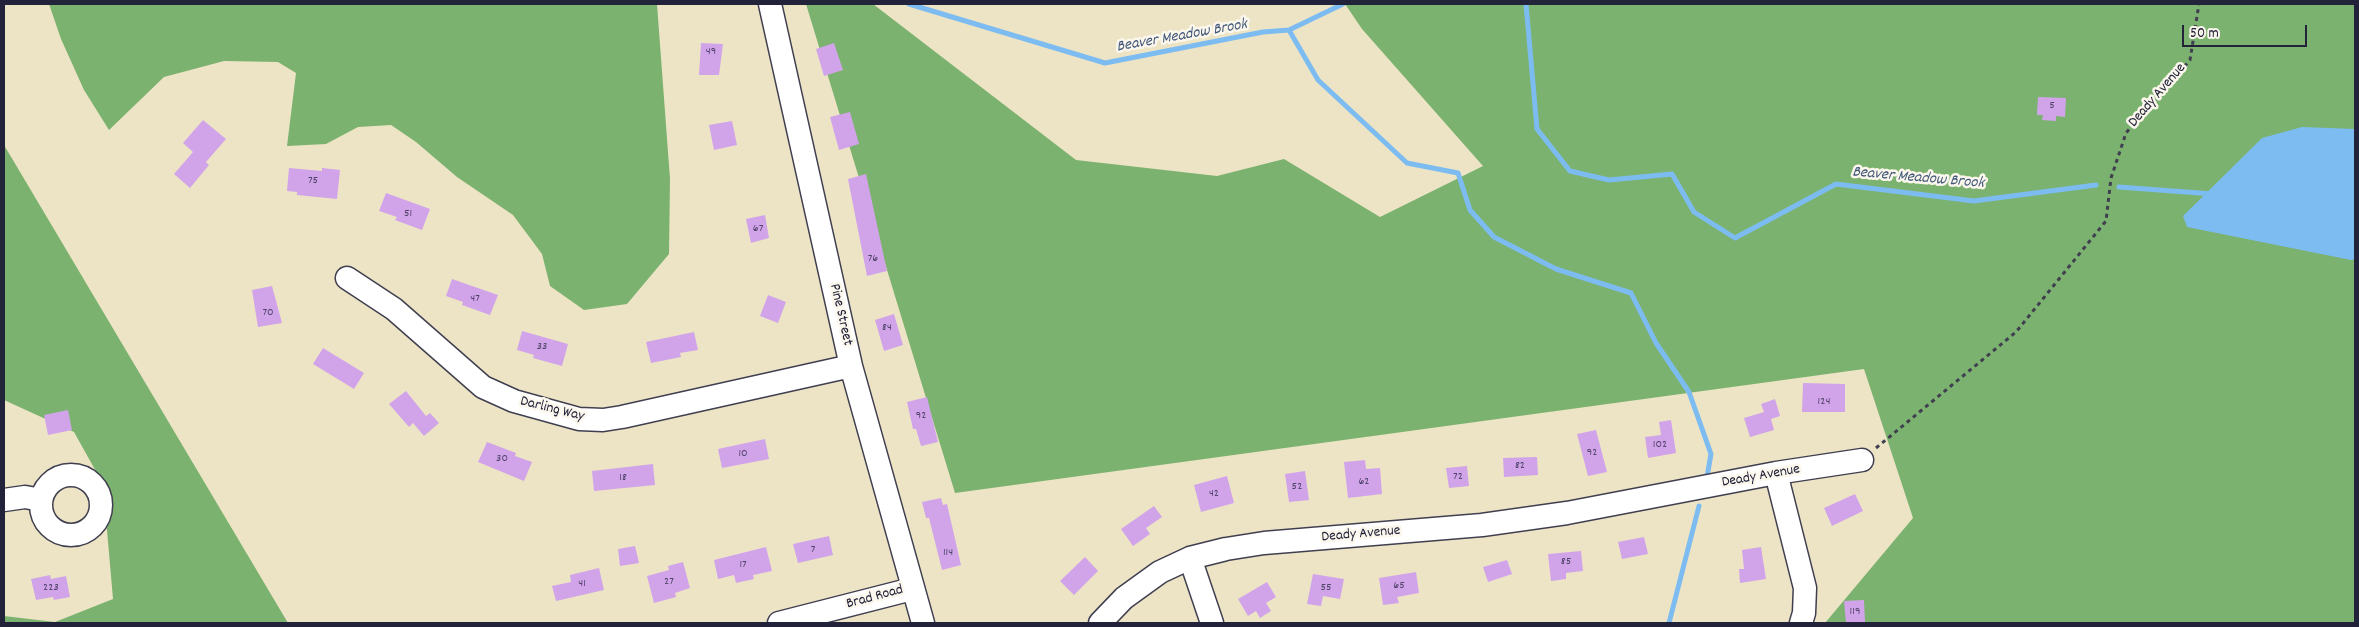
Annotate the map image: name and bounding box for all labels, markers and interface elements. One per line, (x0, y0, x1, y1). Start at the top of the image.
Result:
scale bar (2184, 15, 2309, 47)
water label: Beaver Meadow Brook (1115, 16, 1249, 58)
text: 50 m (2190, 23, 2219, 45)
house number: 49 (706, 45, 716, 59)
street label: Deady Avenue (2125, 60, 2191, 132)
house number: 5 (2049, 99, 2055, 113)
water label: Beaver Meadow Brook (1851, 164, 1985, 194)
house number: 75 (308, 174, 318, 188)
house number: 51 (404, 207, 412, 221)
house number: 67 (753, 222, 763, 236)
house number: 76 (868, 252, 878, 266)
street label: Pine Street (824, 282, 856, 348)
house number: 47 (470, 292, 480, 306)
house number: 70 (262, 306, 274, 320)
house number: 84 (882, 321, 892, 335)
house number: 33 (537, 340, 547, 354)
street label: Darling Way (518, 393, 586, 427)
house number: 124 (1818, 395, 1830, 409)
house number: 92 (916, 409, 926, 423)
house number: 102 (1653, 438, 1667, 452)
house number: 92 (1587, 446, 1597, 460)
house number: 10 (738, 447, 748, 461)
house number: 30 (496, 452, 508, 466)
house number: 82 (1515, 459, 1525, 473)
street label: Deady Avenue (1721, 461, 1801, 493)
house number: 72 (1453, 470, 1463, 484)
house number: 18 (619, 471, 627, 485)
house number: 62 (1358, 475, 1370, 489)
house number: 52 (1292, 480, 1302, 494)
house number: 42 (1209, 487, 1219, 501)
street label: Deady Avenue (1321, 523, 1401, 547)
house number: 7 (811, 543, 815, 557)
house number: 114 (943, 546, 953, 560)
house number: 85 (1561, 555, 1571, 569)
house number: 17 (739, 558, 747, 572)
house number: 27 (664, 575, 674, 589)
house number: 41 (578, 577, 586, 591)
house number: 65 (1393, 579, 1405, 593)
house number: 223 (43, 581, 59, 595)
house number: 55 (1320, 581, 1332, 595)
street label: Brad Road (845, 582, 905, 614)
house number: 119 (1850, 605, 1860, 619)

